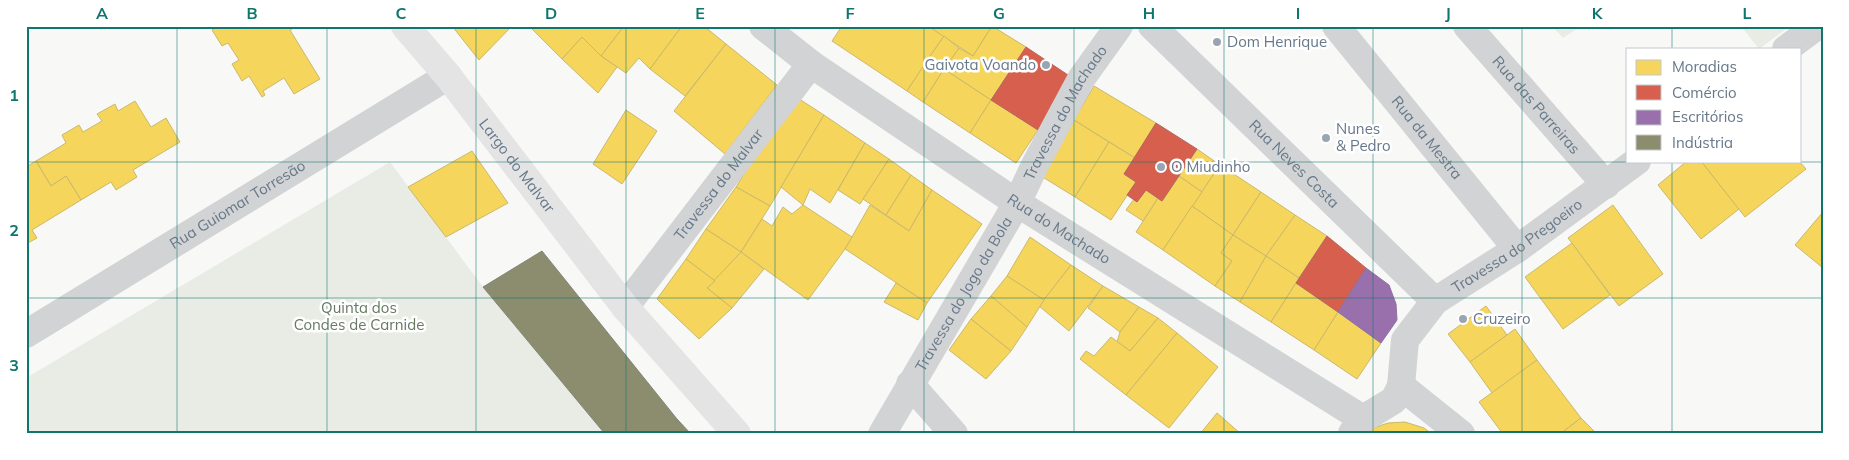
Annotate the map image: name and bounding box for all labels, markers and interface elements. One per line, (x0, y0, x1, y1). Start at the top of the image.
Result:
text: A (96, 3, 108, 23)
text: B (246, 3, 258, 23)
text: C (396, 3, 407, 23)
text: D (545, 3, 557, 23)
text: E (695, 3, 705, 23)
text: F (845, 3, 855, 23)
text: G (993, 3, 1005, 23)
text: H (1143, 3, 1155, 23)
text: I (1296, 3, 1300, 23)
text: J (1445, 3, 1451, 23)
text: K (1592, 3, 1604, 23)
text: L (1743, 3, 1752, 23)
place label: Dom Henrique (1227, 32, 1327, 51)
marker: Dom Henrique (1211, 36, 1223, 48)
street label: Travessa do Machado (1019, 41, 1111, 183)
legend (1626, 48, 1802, 162)
street label: Rua das Parreiras (1488, 52, 1585, 158)
place label: Gaivota Voando (924, 55, 1036, 74)
text: Moradias (1672, 57, 1737, 76)
marker: Gaivota Voando (1040, 59, 1052, 71)
text: Comércio (1672, 83, 1737, 102)
text: 1 (9, 85, 19, 105)
street label: Rua da Mestra (1388, 92, 1467, 183)
text: Escritórios (1672, 107, 1743, 126)
street label: Largo do Malvar (475, 115, 560, 217)
street label: Rua Neves Costa (1245, 115, 1344, 212)
place label: Nunes & Pedro (1336, 119, 1390, 155)
street label: Travessa do Malvar (670, 124, 767, 244)
marker: Nunes & Pedro (1320, 132, 1332, 144)
text: Indústria (1672, 133, 1733, 152)
street label: Rua Guiomar Torresão (166, 155, 309, 253)
place label: O Miudinho (1171, 157, 1250, 176)
marker: O Miudinho (1155, 161, 1167, 173)
street label: Rua do Machado (1004, 189, 1114, 268)
street label: Travessa do Pregoeiro (1448, 194, 1586, 297)
street label: Travessa do Jogo da Bola (911, 213, 1016, 375)
text: 2 (9, 220, 19, 240)
park label: Quinta dos Condes de Carnide (294, 298, 424, 334)
place label: Cruzeiro (1473, 309, 1531, 328)
marker: Cruzeiro (1457, 313, 1469, 325)
text: 3 (9, 355, 19, 375)

